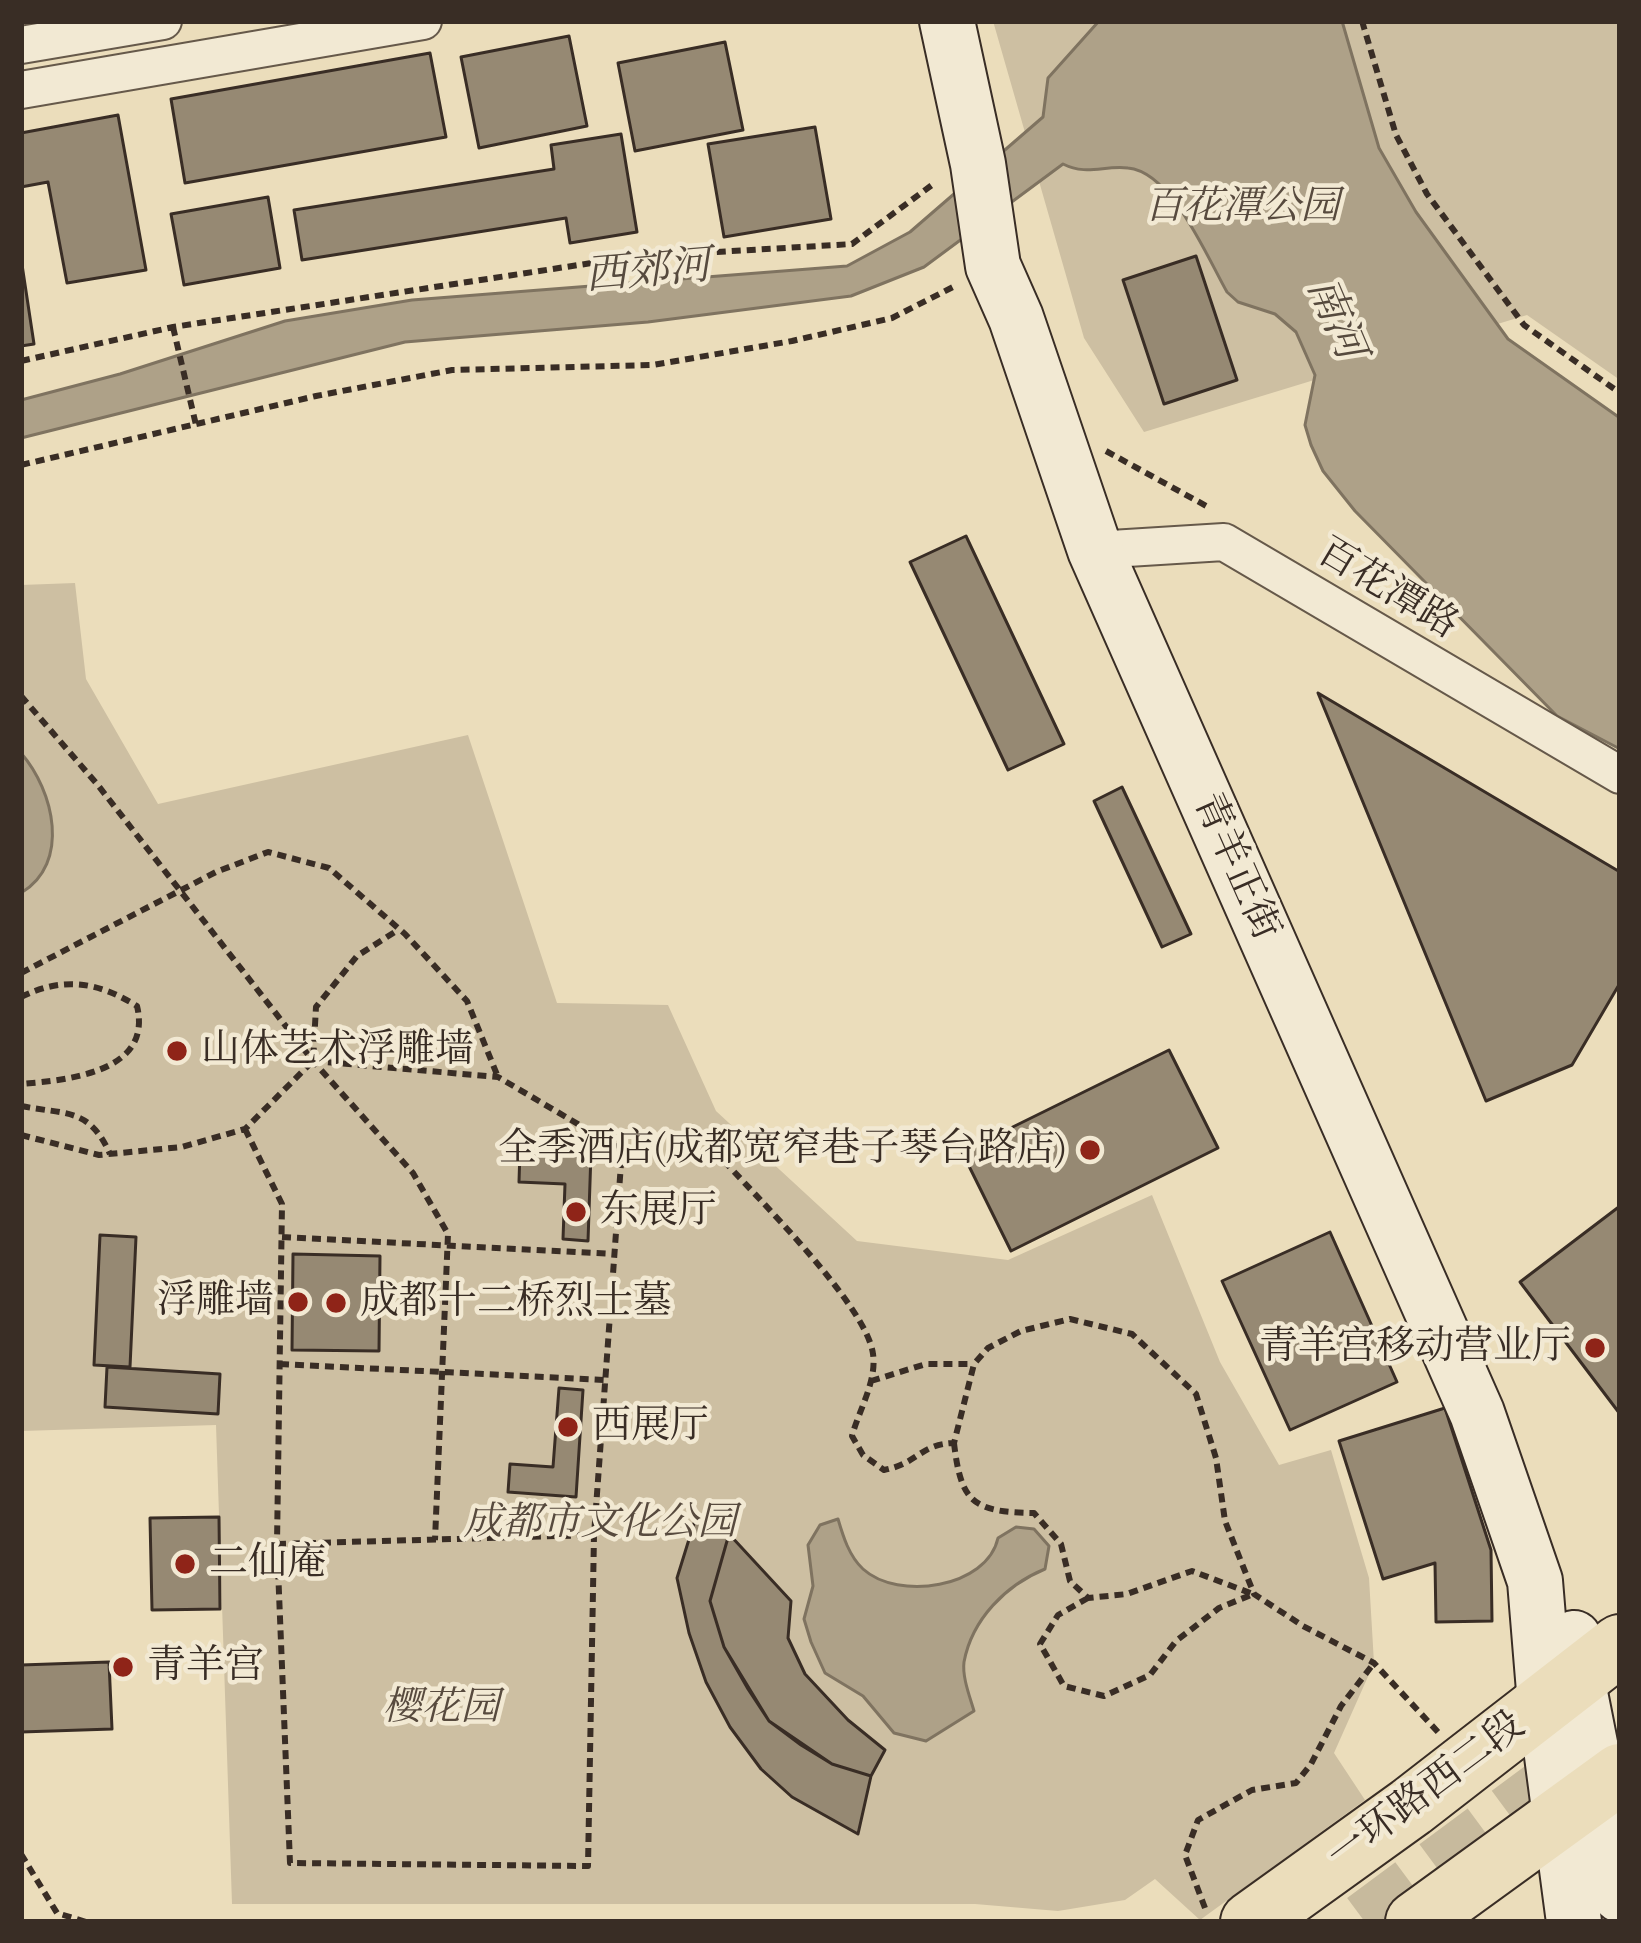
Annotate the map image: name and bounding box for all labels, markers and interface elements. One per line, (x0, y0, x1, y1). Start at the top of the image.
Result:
park label: 百花潭公园 (1145, 185, 1339, 231)
water label: 西郊河 (583, 242, 713, 304)
water label: 南河 (1294, 270, 1374, 368)
street label: 百花潭路 (1308, 530, 1466, 650)
street label: 青羊正街 (1182, 786, 1288, 948)
place label: 山体艺术浮雕墙 (201, 1028, 474, 1074)
marker: 山体艺术浮雕墙 (164, 1038, 190, 1064)
place label: 全季酒店(成都宽窄巷子琴台路店) (498, 1127, 1066, 1173)
marker: 全季酒店(成都宽窄巷子琴台路店) (1077, 1137, 1103, 1163)
place label: 东展厅 (600, 1189, 717, 1235)
marker: 东展厅 (563, 1199, 589, 1225)
place label: 浮雕墙 (157, 1279, 274, 1325)
place label: 成都十二桥烈士墓 (360, 1280, 672, 1326)
marker: 浮雕墙 (285, 1289, 311, 1315)
marker: 成都十二桥烈士墓 (323, 1290, 349, 1316)
place label: 青羊宫移动营业厅 (1259, 1325, 1571, 1371)
marker: 青羊宫移动营业厅 (1582, 1335, 1608, 1361)
place label: 西展厅 (592, 1404, 709, 1450)
marker: 西展厅 (555, 1414, 581, 1440)
park label: 成都市文化公园 (464, 1501, 736, 1547)
place label: 二仙庵 (209, 1541, 326, 1587)
marker: 二仙庵 (172, 1551, 198, 1577)
place label: 青羊宫 (147, 1644, 264, 1690)
marker: 青羊宫 (110, 1654, 136, 1680)
park label: 樱花园 (383, 1686, 499, 1732)
street label: 一环路西二段 (1319, 1703, 1535, 1881)

